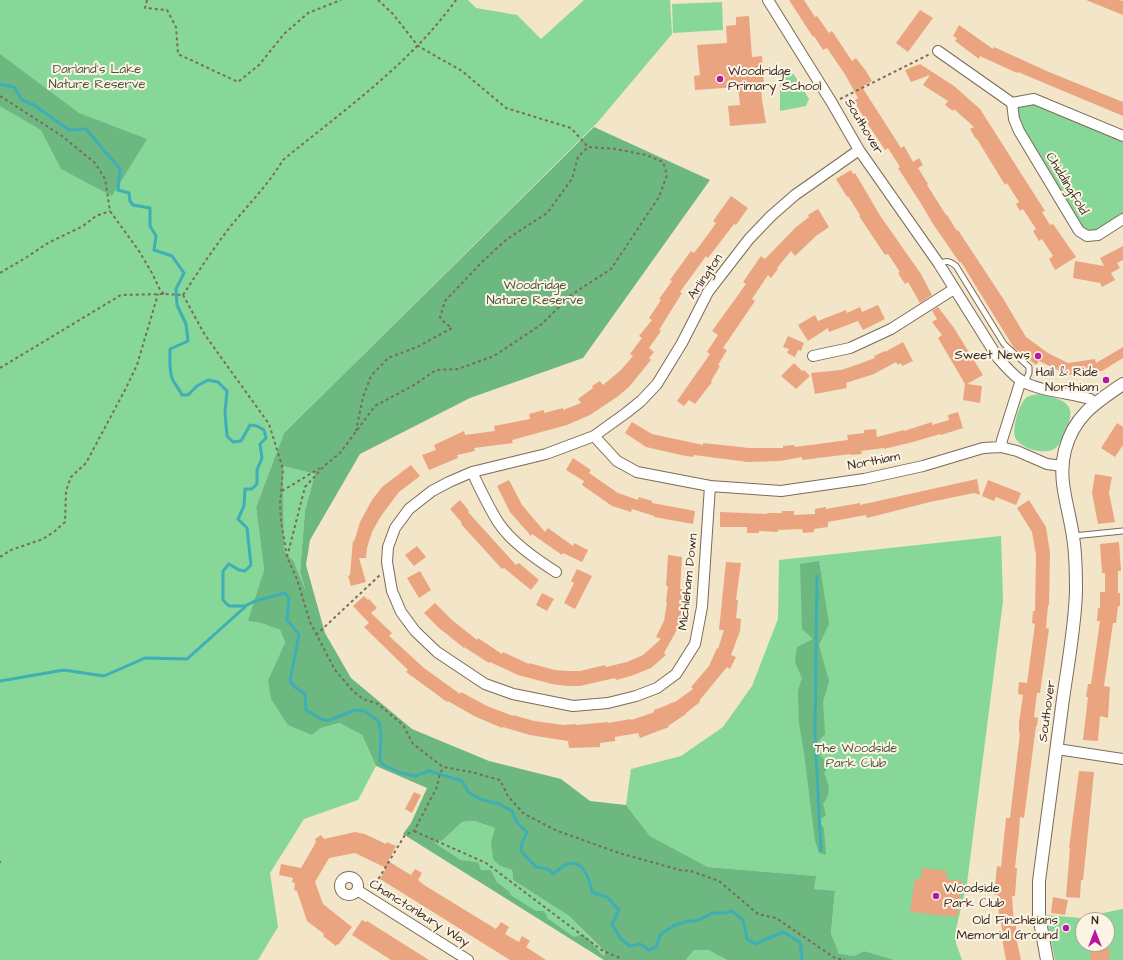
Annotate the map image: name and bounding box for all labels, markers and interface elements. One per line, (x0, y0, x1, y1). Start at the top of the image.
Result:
park label: Darland's Lake Nature Reserve (49, 62, 145, 93)
place label: Woodridge Primary School (728, 64, 821, 95)
marker: Woodridge Primary School (715, 74, 725, 84)
street label: Southover (840, 96, 886, 158)
street label: Chiddingfold (1041, 150, 1091, 218)
street label: Arlington (685, 251, 727, 303)
park label: Woodridge Nature Reserve (487, 278, 583, 309)
place label: Sweet News (954, 348, 1030, 364)
marker: Sweet News (1033, 351, 1043, 361)
place label: Hail & Ride Northiam (1035, 365, 1098, 396)
marker: Hail & Ride Northiam (1101, 375, 1111, 385)
street label: Northiam (846, 449, 902, 475)
street label: Michleham Down (676, 533, 702, 631)
street label: Southover (1036, 679, 1060, 743)
park label: The Woodside Park Club (815, 741, 897, 772)
street label: Chanctonbury Way (366, 877, 472, 951)
place label: Woodside Park Club (944, 881, 1004, 912)
marker: Woodside Park Club (931, 891, 941, 901)
north arrow (1075, 912, 1115, 952)
place label: Old Finchleians Memorial Ground (957, 913, 1058, 944)
text: N (1092, 913, 1098, 928)
marker: Old Finchleians Memorial Ground (1061, 923, 1071, 933)

